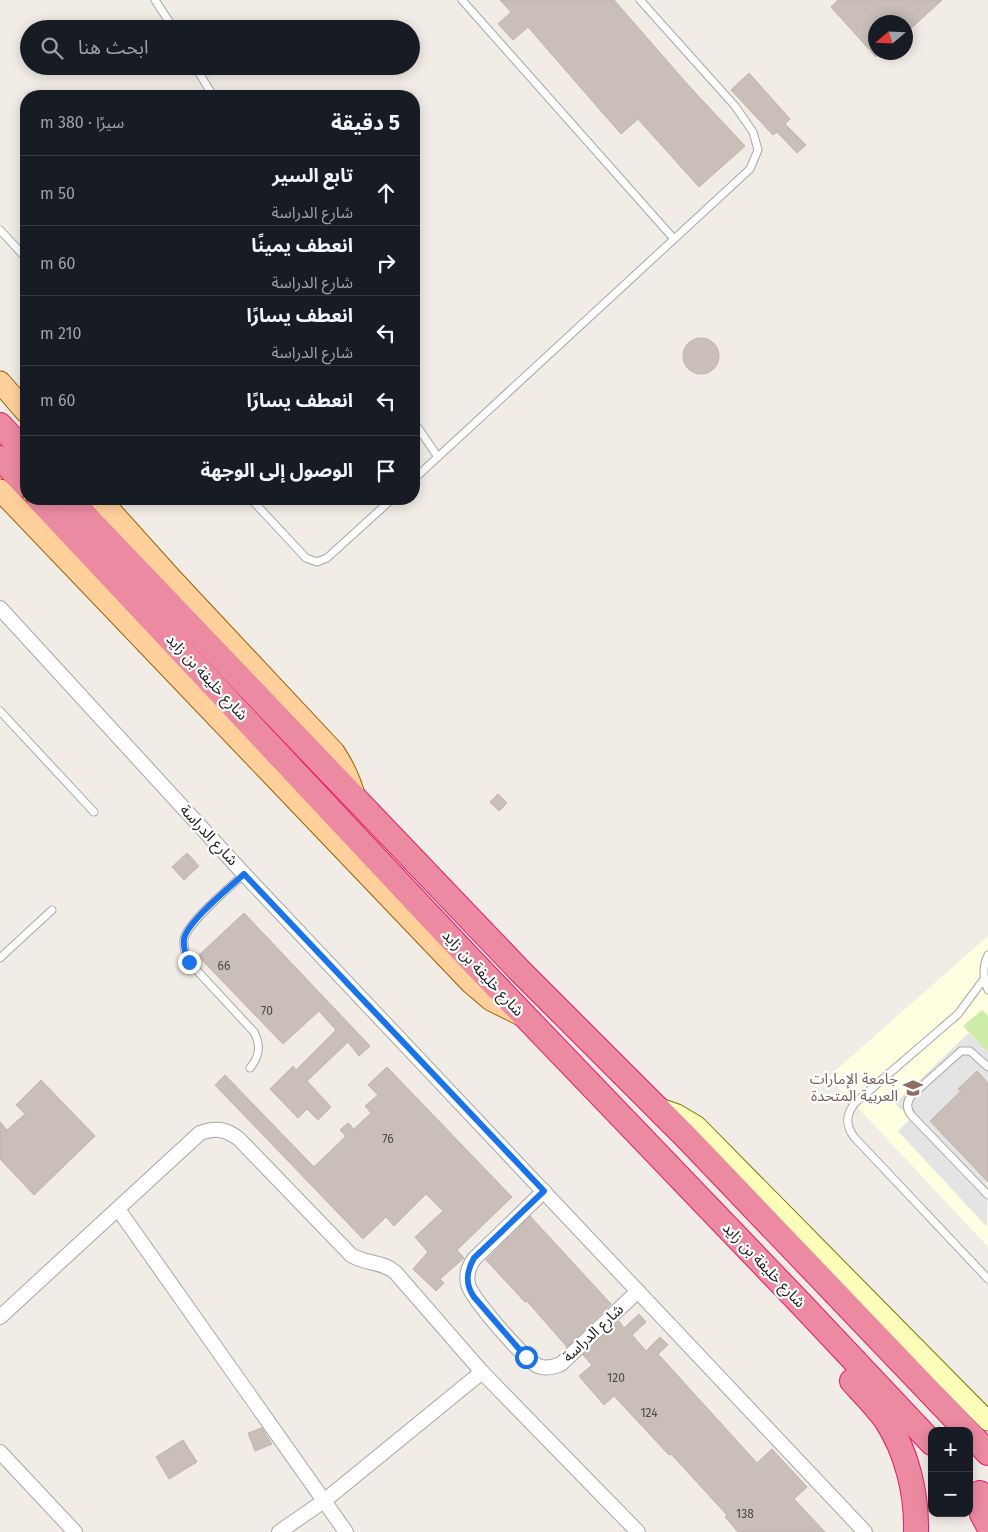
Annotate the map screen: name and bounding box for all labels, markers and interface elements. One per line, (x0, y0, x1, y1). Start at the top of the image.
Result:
north arrow (868, 15, 913, 60)
search box (20, 20, 420, 75)
icon: search (38, 34, 66, 62)
text: ابحث هنا (78, 36, 149, 59)
text: 5 دقيقة (331, 110, 400, 136)
text: سيرًا · 380 m (40, 113, 124, 132)
text: تابع السير (272, 164, 353, 187)
icon: ahead (372, 179, 400, 207)
text: 50 m (40, 184, 75, 203)
text: شارع الدراسة (271, 203, 353, 222)
text: انعطف يمينًا (251, 234, 353, 257)
icon: right (372, 249, 400, 277)
text: 60 m (40, 254, 75, 273)
text: شارع الدراسة (271, 273, 353, 292)
text: انعطف يسارًا (246, 304, 353, 327)
icon: left (372, 319, 400, 347)
text: 210 m (40, 324, 81, 343)
text: شارع الدراسة (271, 343, 353, 362)
icon: left (372, 387, 400, 415)
text: انعطف يسارًا (246, 389, 353, 412)
text: 60 m (40, 391, 75, 410)
icon: arrive (372, 457, 400, 485)
text: الوصول إلى الوجهة (201, 459, 353, 482)
street label: شارع خليفة بن زايد (160, 630, 252, 726)
street label: شارع الدراسة (174, 801, 242, 871)
street label: شارع خليفة بن زايد (436, 926, 528, 1022)
route end (178, 951, 201, 974)
house number: 66 (218, 959, 230, 973)
house number: 70 (261, 1004, 273, 1018)
place label: جامعة الإمارات العربية المتحدة (810, 1070, 898, 1105)
school or university icon: جامعة الإمارات العربية المتحدة (902, 1077, 924, 1099)
house number: 76 (382, 1132, 394, 1146)
street label: شارع خليفة بن زايد (717, 1219, 809, 1313)
street label: شارع الدراسة (559, 1300, 629, 1368)
route start (515, 1346, 538, 1369)
house number: 120 (607, 1371, 625, 1385)
house number: 124 (640, 1406, 658, 1420)
map controls (928, 1427, 973, 1517)
button: + (928, 1427, 973, 1472)
button: − (928, 1472, 973, 1517)
house number: 138 (736, 1507, 754, 1521)

